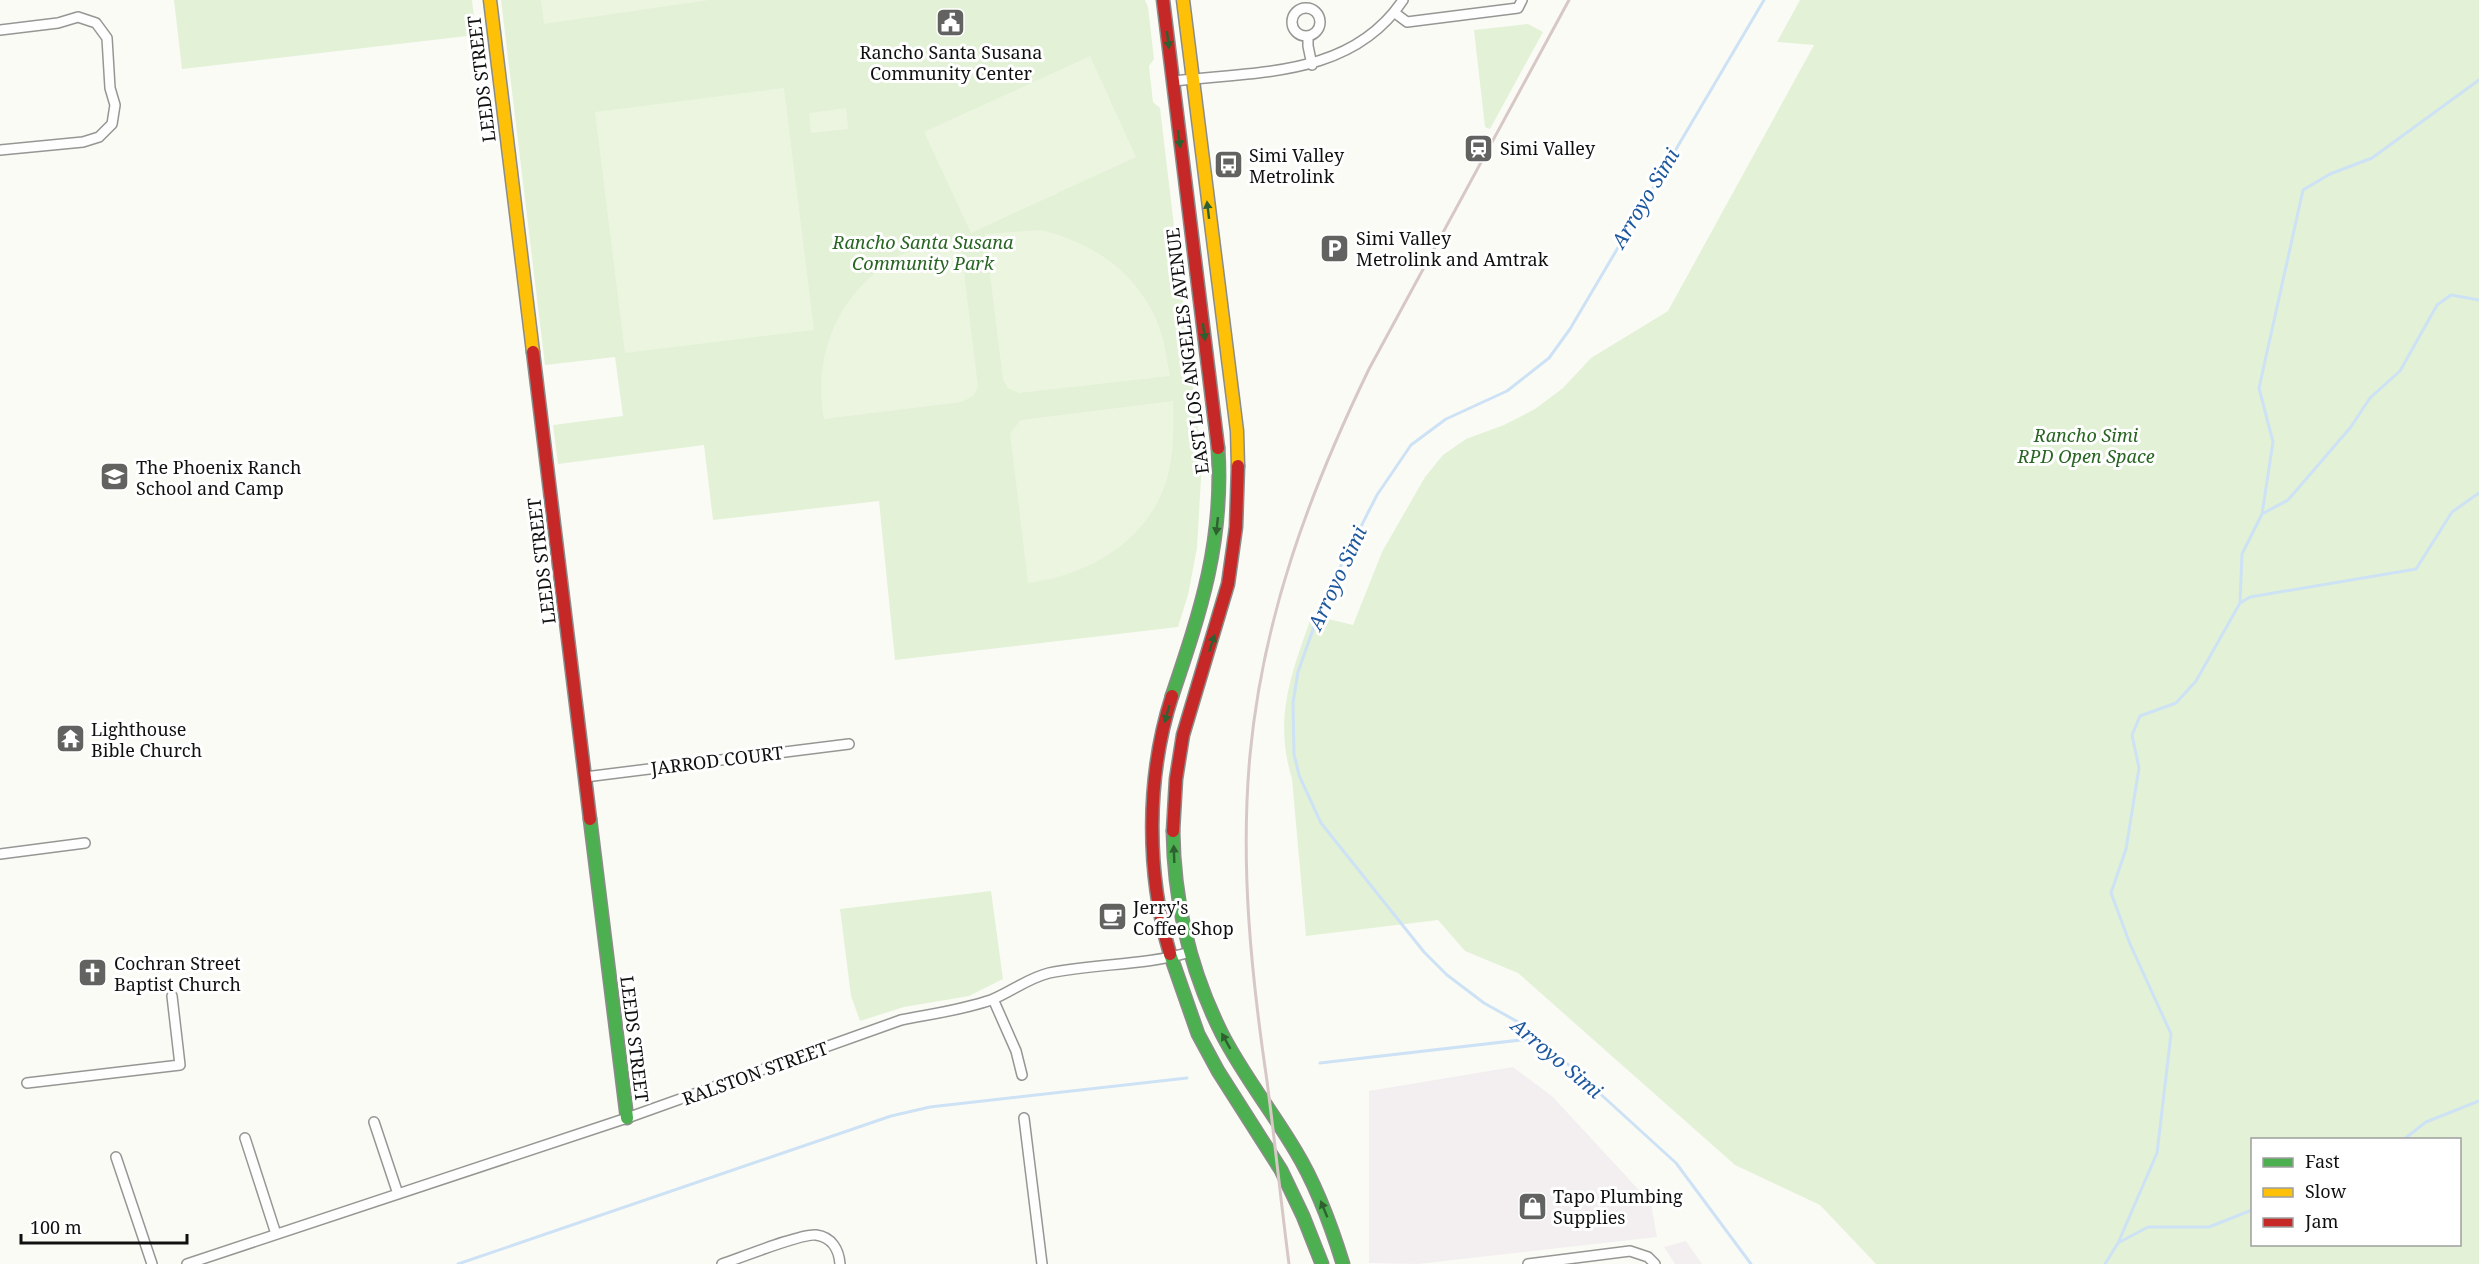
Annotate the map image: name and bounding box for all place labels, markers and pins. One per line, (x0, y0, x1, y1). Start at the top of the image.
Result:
public building icon: Rancho Santa Susana Community Center (935, 7, 967, 39)
place label: Rancho Santa Susana Community Center (860, 40, 1042, 85)
station icon: Simi Valley (1463, 132, 1495, 164)
place label: Simi Valley (1500, 136, 1596, 160)
place label: Simi Valley Metrolink (1249, 143, 1345, 188)
bus stop icon: Simi Valley Metrolink (1212, 149, 1244, 181)
place label: Simi Valley Metrolink and Amtrak (1356, 226, 1549, 271)
parking icon: Simi Valley Metrolink and Amtrak (1319, 232, 1351, 264)
place label: The Phoenix Ranch School and Camp (136, 455, 301, 500)
school or university icon: The Phoenix Ranch School and Camp (99, 461, 131, 493)
place label: Lighthouse Bible Church (91, 717, 202, 762)
temple icon: Lighthouse Bible Church (54, 723, 86, 755)
place label: Jerry's Coffee Shop (1132, 895, 1234, 940)
cafe icon: Jerry's Coffee Shop (1096, 901, 1128, 933)
place label: Cochran Street Baptist Church (114, 951, 241, 996)
church icon: Cochran Street Baptist Church (77, 957, 109, 989)
place label: Tapo Plumbing Supplies (1553, 1184, 1683, 1229)
shop icon: Tapo Plumbing Supplies (1516, 1190, 1548, 1222)

